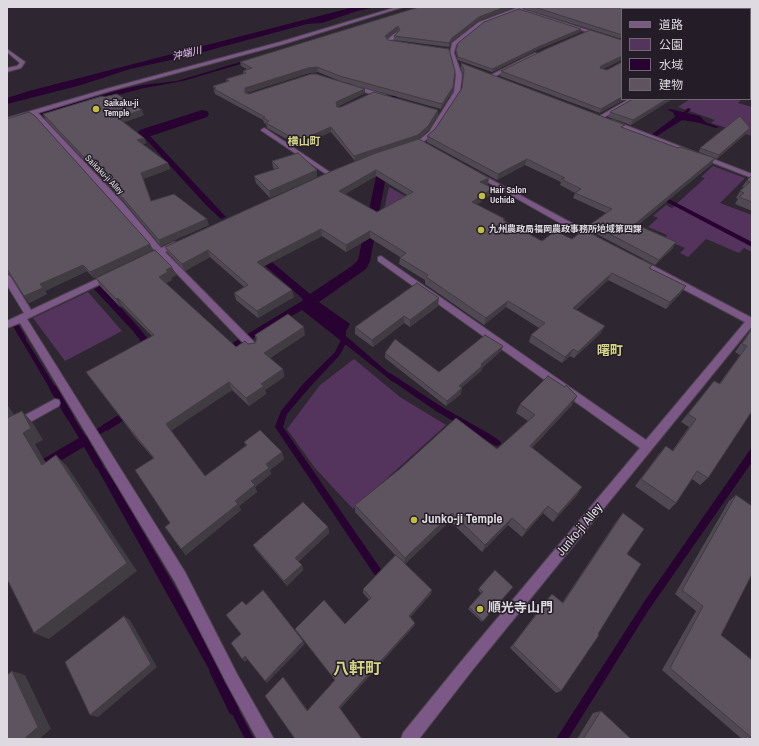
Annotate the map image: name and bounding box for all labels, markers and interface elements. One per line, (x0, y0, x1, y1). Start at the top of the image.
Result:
legend (621, 8, 751, 100)
text: 道路 (659, 17, 683, 33)
text: 公園 (659, 37, 683, 53)
water label: 沖端川 (171, 45, 203, 63)
text: 水域 (659, 57, 683, 73)
text: 建物 (659, 77, 683, 93)
place label: Saikaku-ji Temple (104, 99, 138, 120)
marker: Saikaku-ji Temple (91, 104, 101, 114)
district label: 横山町 (288, 135, 320, 149)
street label: Saikaku-ji Alley (82, 153, 126, 197)
place label: Hair Salon Uchida (490, 186, 527, 207)
marker: Hair Salon Uchida (477, 191, 487, 201)
marker: 九州農政局福岡農政事務所地域第四課 (476, 225, 486, 235)
place label: 九州農政局福岡農政事務所地域第四課 (489, 225, 642, 235)
district label: 曙町 (597, 344, 623, 360)
street label: Junko-ji Alley (554, 501, 606, 559)
place label: Junko-ji Temple (422, 512, 502, 528)
marker: Junko-ji Temple (409, 515, 419, 525)
place label: 順光寺山門 (488, 601, 553, 617)
marker: 順光寺山門 (475, 604, 485, 614)
district label: 八軒町 (333, 660, 381, 680)

